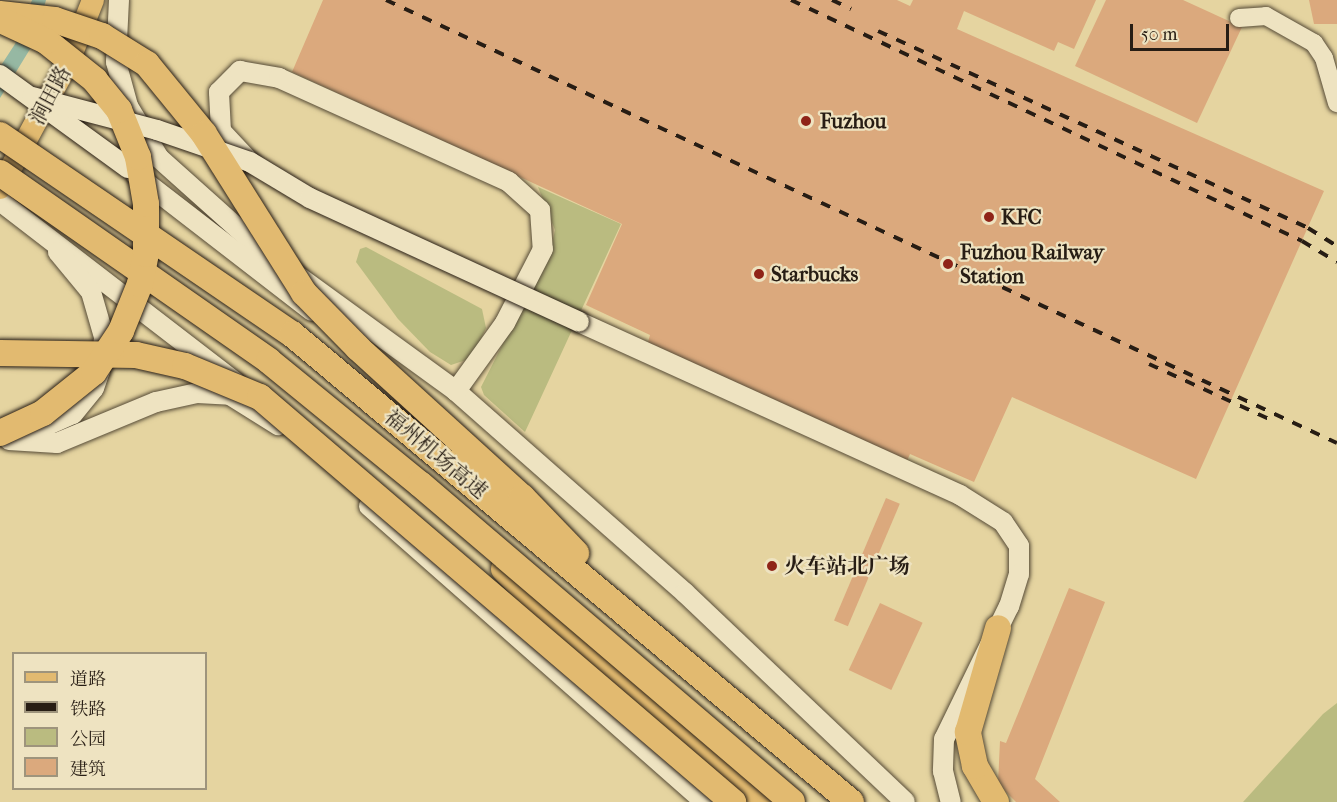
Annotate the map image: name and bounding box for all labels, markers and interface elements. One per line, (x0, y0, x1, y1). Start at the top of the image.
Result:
scale bar (1133, 12, 1232, 50)
text: 50 m (1141, 24, 1177, 45)
street label: 涧田路 (24, 61, 76, 129)
place label: Fuzhou (820, 108, 886, 134)
marker: Fuzhou (797, 112, 815, 130)
place label: KFC (1001, 204, 1042, 230)
marker: KFC (982, 210, 996, 224)
place label: Fuzhou Railway Station (960, 239, 1104, 289)
marker: Fuzhou Railway Station (941, 257, 955, 271)
place label: Starbucks (771, 261, 858, 287)
marker: Starbucks (752, 267, 766, 281)
street label: 福州机场高速 (380, 404, 492, 504)
place label: 火车站北广场 (784, 553, 910, 579)
marker: 火车站北广场 (765, 559, 779, 573)
legend (12, 652, 207, 790)
text: 道路 (70, 669, 106, 690)
text: 铁路 (70, 699, 106, 720)
text: 公园 (70, 729, 106, 750)
text: 建筑 (70, 759, 106, 780)

